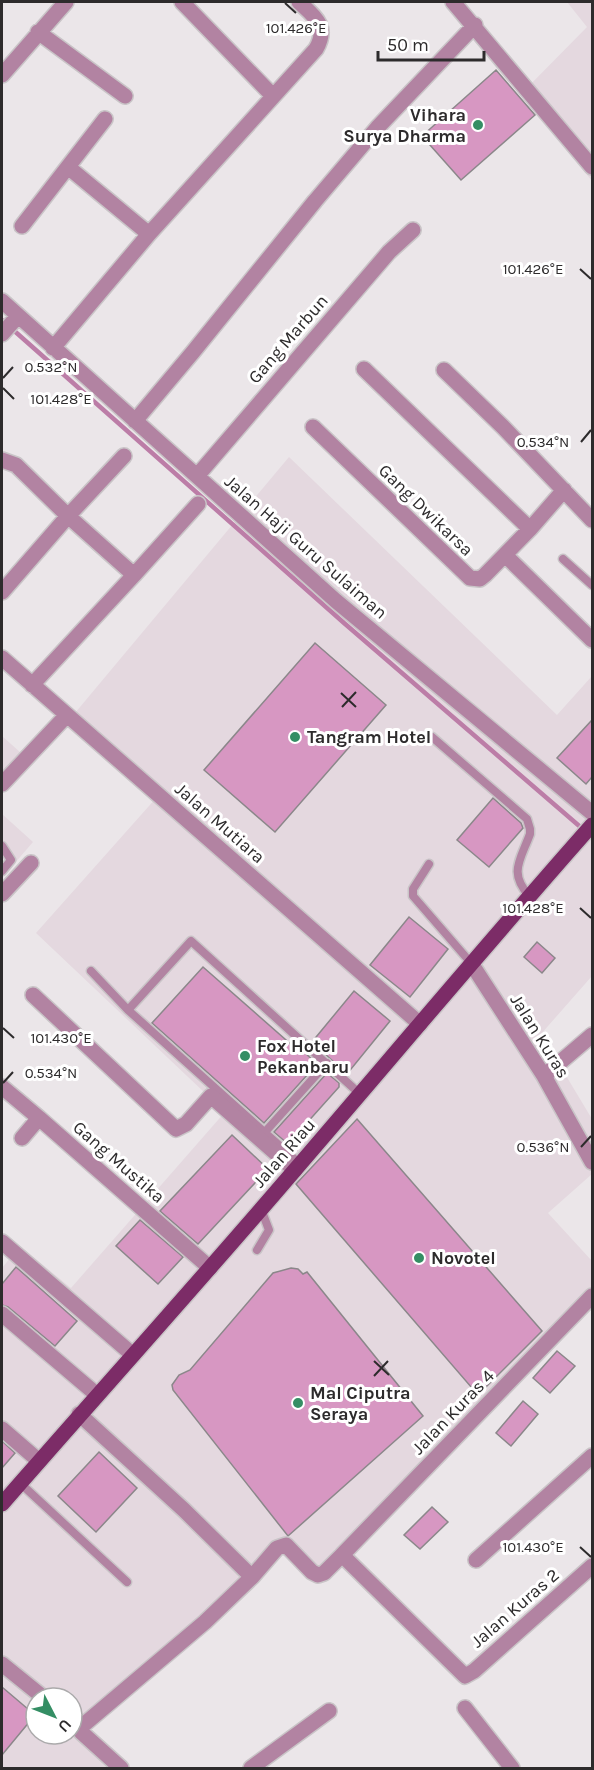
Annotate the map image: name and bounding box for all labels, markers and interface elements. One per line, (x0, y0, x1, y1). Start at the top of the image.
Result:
text: 101.426°E (266, 19, 326, 37)
scale bar (378, 24, 484, 62)
text: 50 m (387, 34, 429, 56)
place label: Vihara Surya Dharma (343, 104, 466, 147)
marker: Vihara Surya Dharma (471, 118, 485, 132)
text: 101.426°E (503, 260, 563, 278)
street label: Gang Marbun (243, 290, 333, 388)
text: 0.532°N (25, 358, 77, 376)
text: 101.428°E (30, 390, 92, 408)
text: 0.534°N (517, 433, 569, 451)
street label: Gang Dwikarsa (374, 459, 478, 561)
street label: Jalan Haji Guru Sulaiman (220, 470, 392, 624)
place label: Tangram Hotel (307, 726, 431, 748)
marker: Tangram Hotel (288, 730, 302, 744)
street label: Jalan Mutiara (171, 778, 269, 868)
text: 101.428°E (502, 899, 564, 917)
street label: Jalan Kuras (506, 990, 574, 1082)
text: 101.430°E (30, 1029, 92, 1047)
place label: Fox Hotel Pekanbaru (257, 1035, 349, 1078)
marker: Fox Hotel Pekanbaru (238, 1049, 252, 1063)
text: 0.534°N (25, 1064, 77, 1082)
street label: Jalan Riau (248, 1114, 320, 1192)
street label: Gang Mustika (69, 1116, 169, 1208)
text: 0.536°N (517, 1138, 569, 1156)
place label: Novotel (431, 1247, 496, 1269)
marker: Novotel (412, 1251, 426, 1265)
street label: Jalan Kuras 4 (407, 1365, 499, 1459)
place label: Mal Ciputra Seraya (310, 1382, 411, 1425)
marker: Mal Ciputra Seraya (291, 1396, 305, 1410)
text: 101.430°E (502, 1538, 564, 1556)
street label: Jalan Kuras 2 (466, 1564, 564, 1652)
north arrow (24, 1686, 84, 1746)
text: U (54, 1715, 76, 1736)

